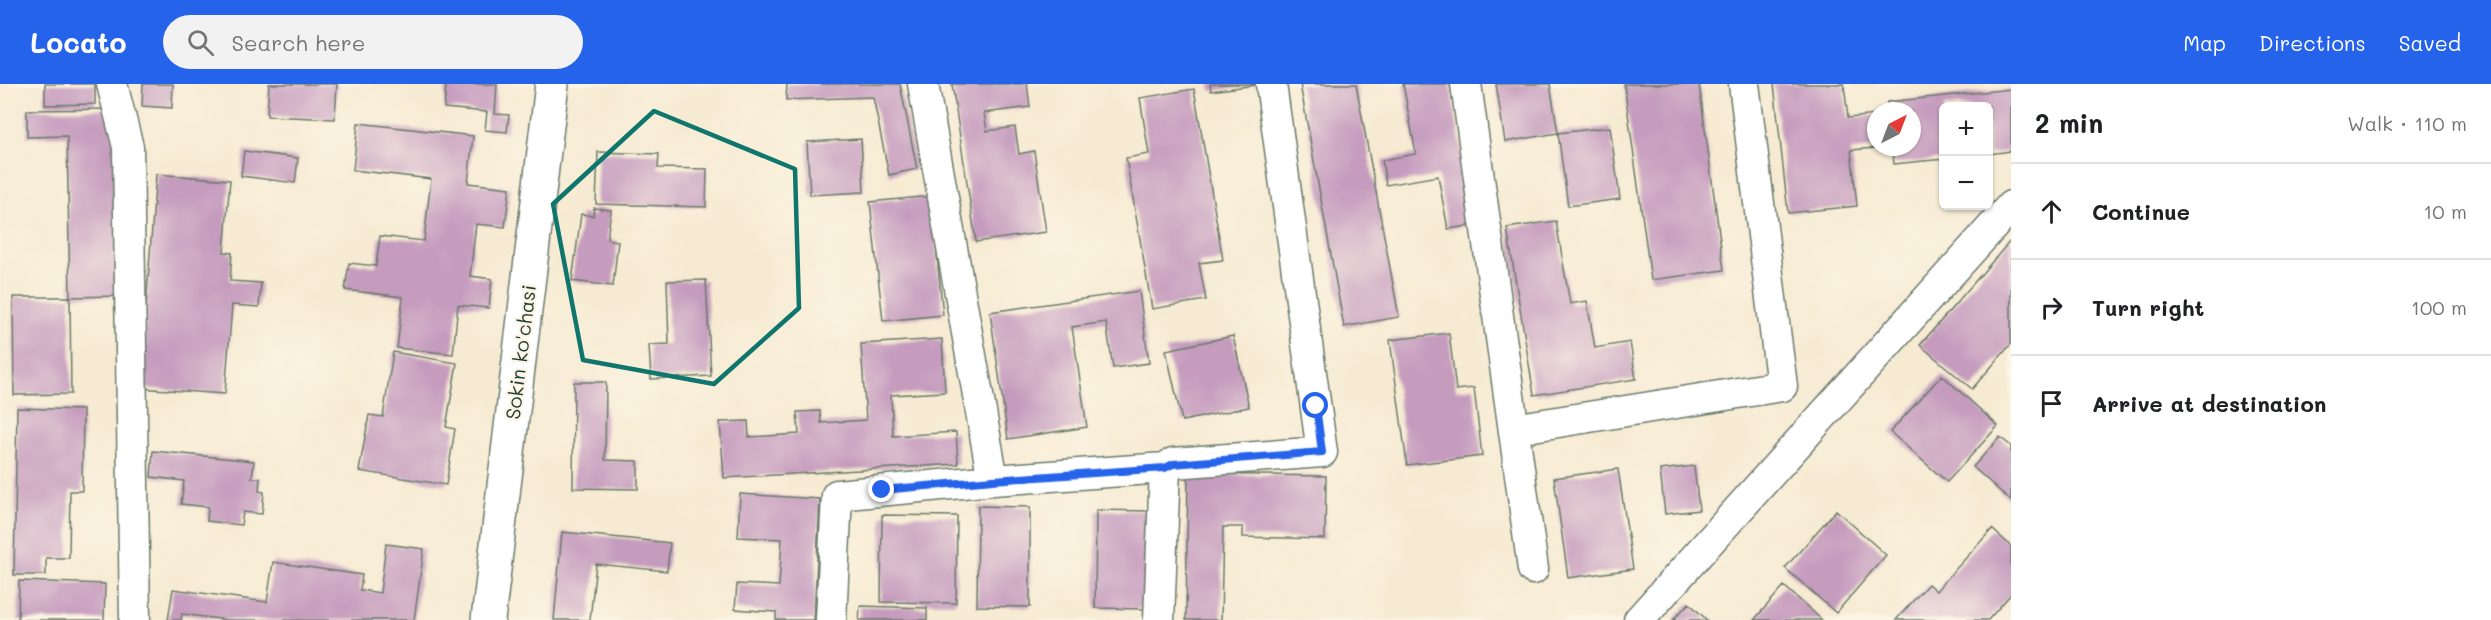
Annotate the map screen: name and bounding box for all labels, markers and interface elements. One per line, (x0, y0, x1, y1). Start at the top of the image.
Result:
search box (163, 15, 583, 69)
text: Locato (30, 24, 127, 60)
icon: search (184, 26, 217, 59)
text: Search here (232, 28, 365, 57)
text: Map (2183, 29, 2226, 56)
text: Directions (2259, 29, 2366, 56)
text: Saved (2399, 29, 2461, 56)
north arrow (1867, 102, 1921, 156)
map controls (1939, 102, 1993, 210)
button: + (1939, 102, 1993, 156)
text: 2 min (2035, 106, 2103, 140)
text: Walk · 110 m (2347, 110, 2467, 136)
button: − (1939, 156, 1993, 210)
icon: ahead (2035, 195, 2068, 228)
text: Continue (2092, 197, 2190, 226)
text: 10 m (2423, 198, 2467, 224)
street label: Sokin ko'chasi (499, 283, 541, 421)
icon: right (2035, 291, 2068, 324)
text: Turn right (2092, 293, 2204, 322)
text: 100 m (2411, 294, 2467, 320)
icon: arrive (2035, 387, 2068, 420)
text: Arrive at destination (2092, 389, 2327, 418)
route start (1302, 392, 1328, 418)
route end (868, 476, 894, 502)

